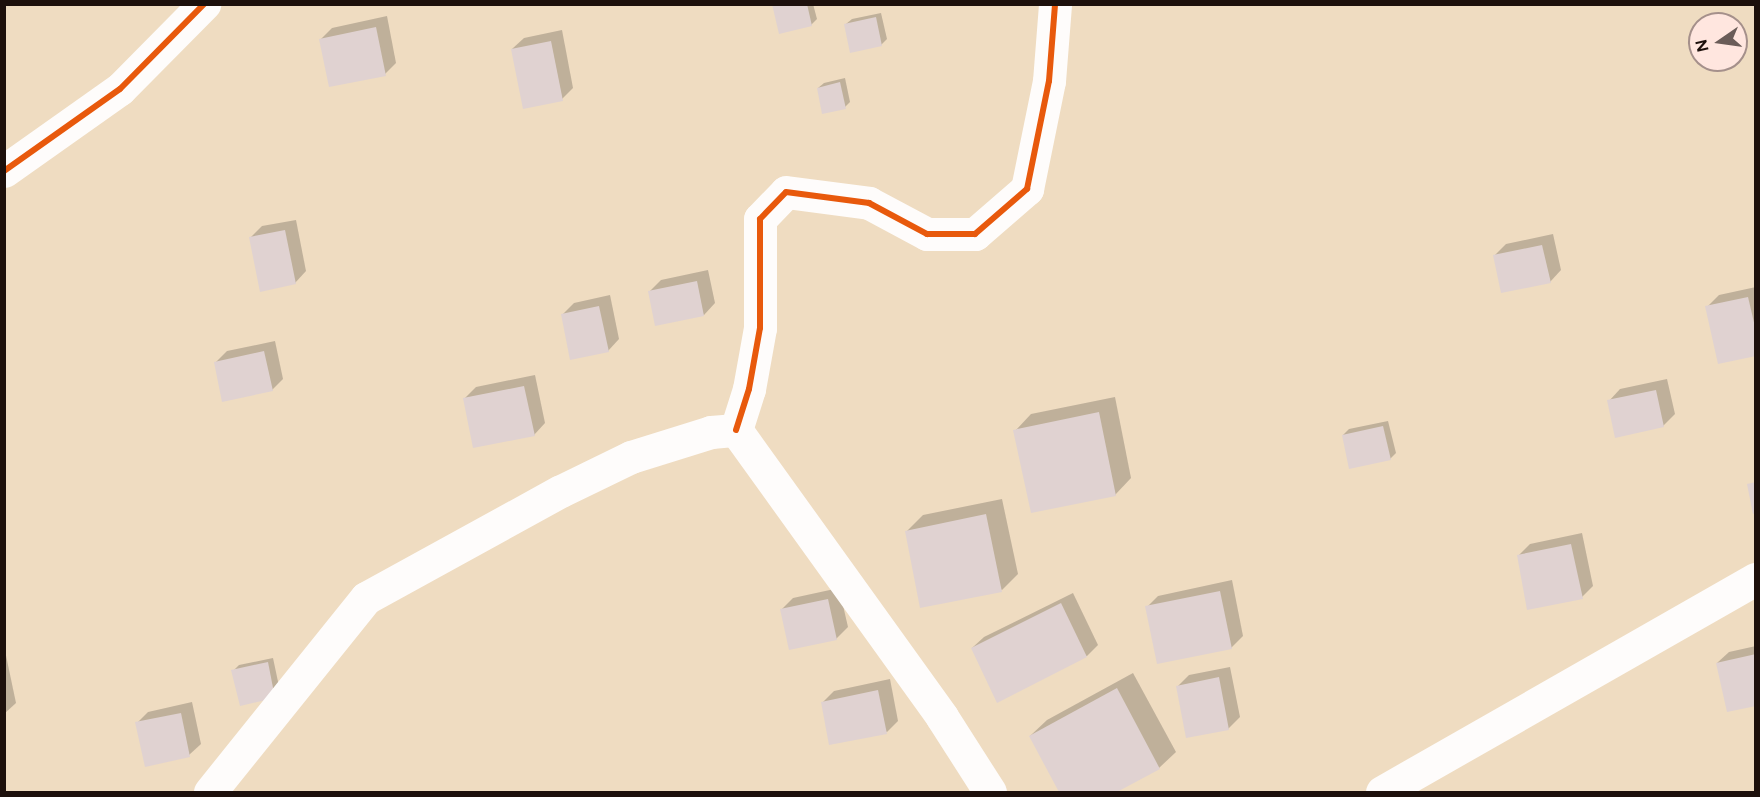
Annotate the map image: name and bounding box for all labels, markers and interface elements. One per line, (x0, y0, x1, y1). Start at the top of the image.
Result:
north arrow (1688, 12, 1748, 72)
text: N (1691, 38, 1713, 54)

